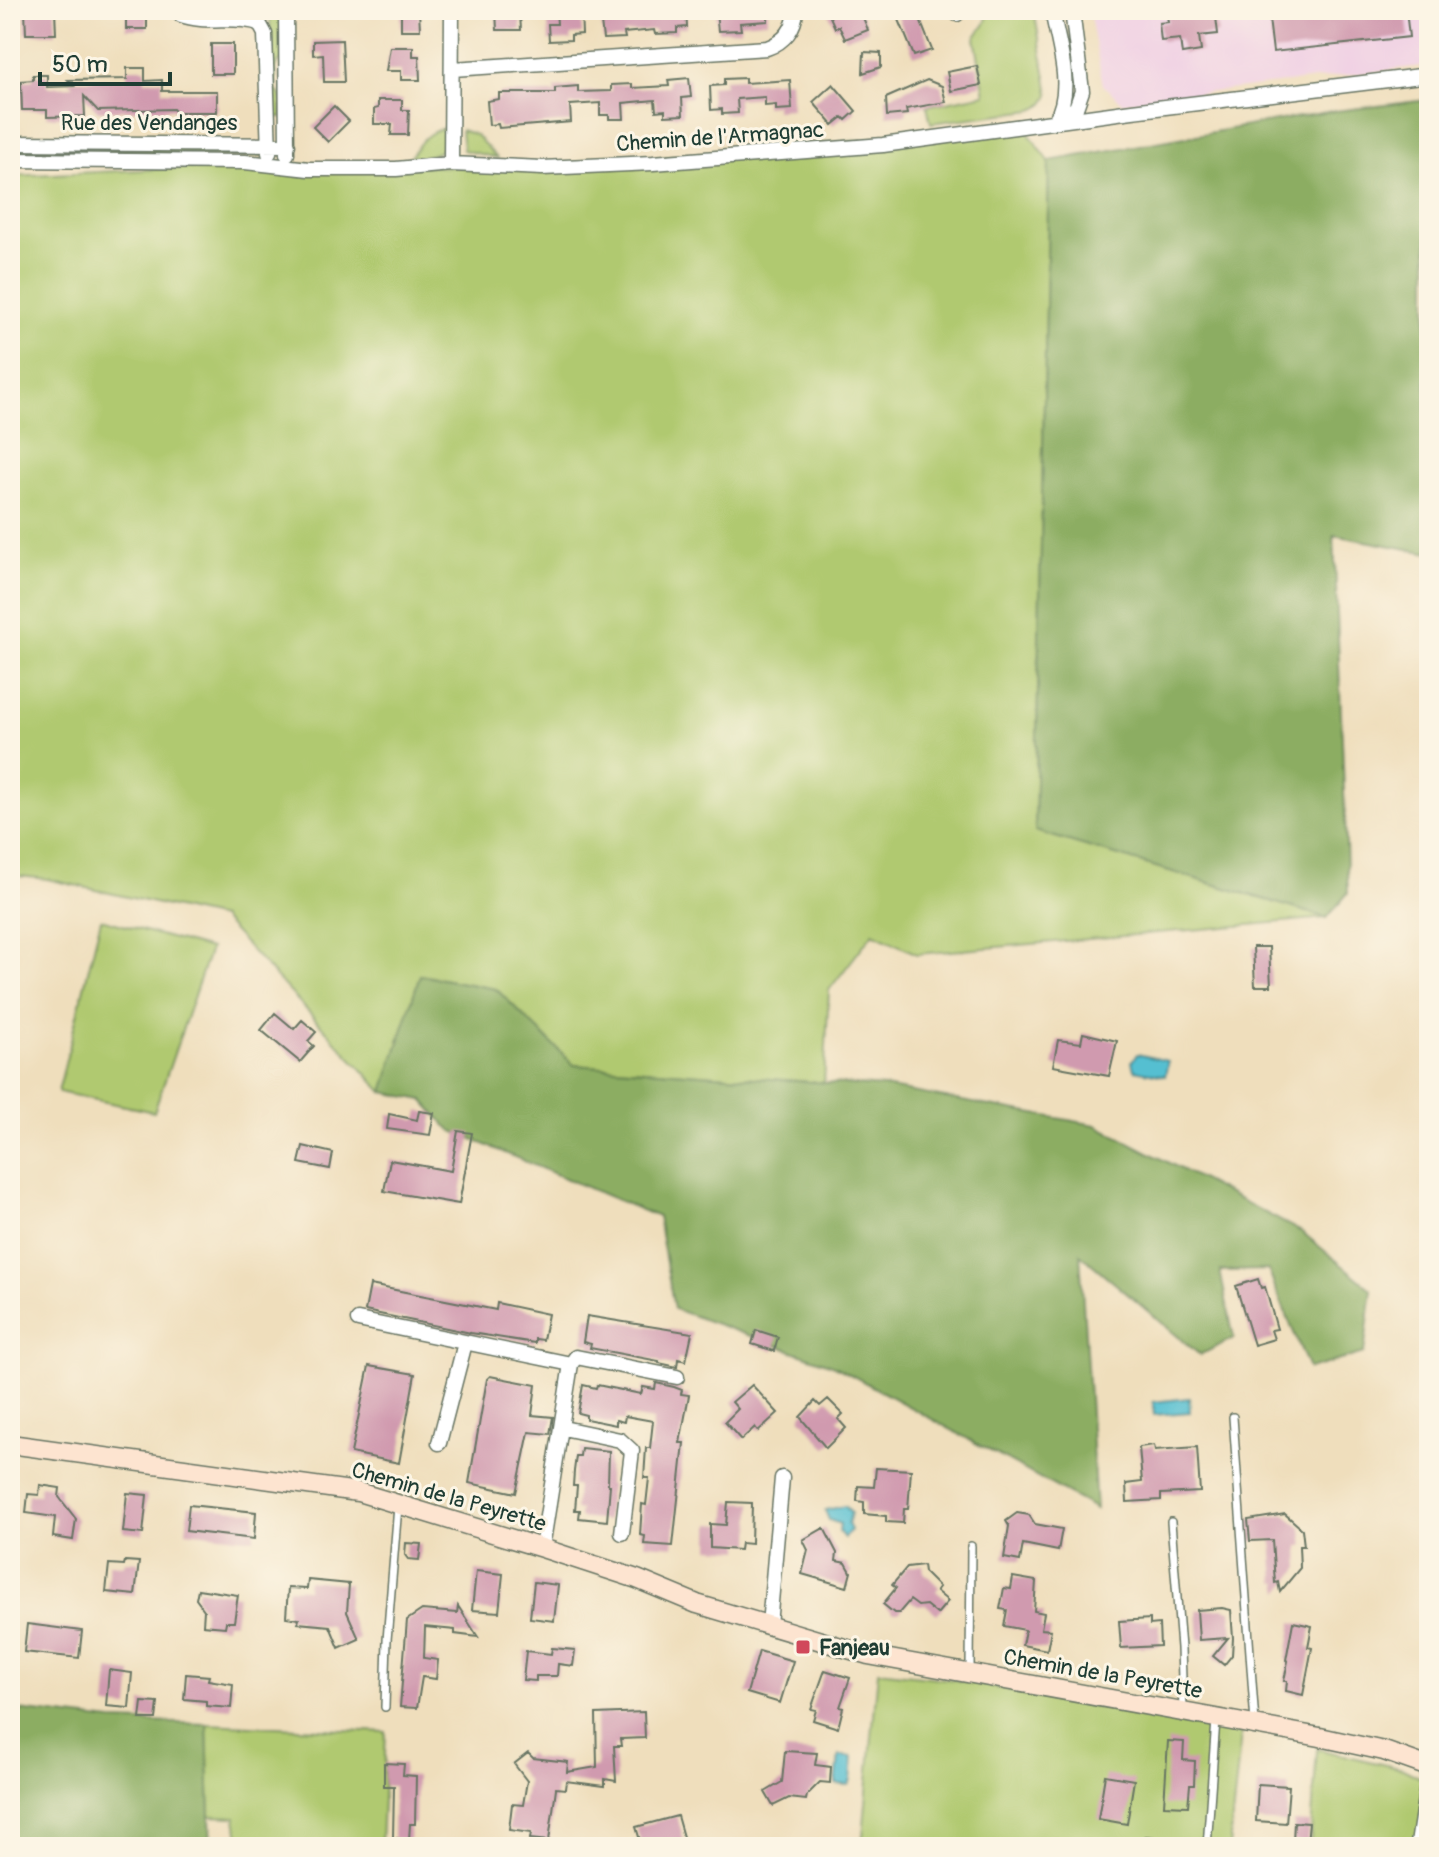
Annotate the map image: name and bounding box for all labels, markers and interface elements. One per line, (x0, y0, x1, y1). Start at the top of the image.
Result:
scale bar (40, 36, 170, 86)
text: 50 m (52, 50, 108, 79)
street label: Rue des Vendanges (61, 109, 237, 137)
street label: Chemin de l'Armagnac (615, 116, 825, 158)
street label: Chemin de la Peyrette (348, 1456, 549, 1538)
place label: Fanjeau (819, 1634, 890, 1662)
marker: Fanjeau (794, 1638, 812, 1656)
street label: Chemin de la Peyrette (1001, 1643, 1204, 1705)

